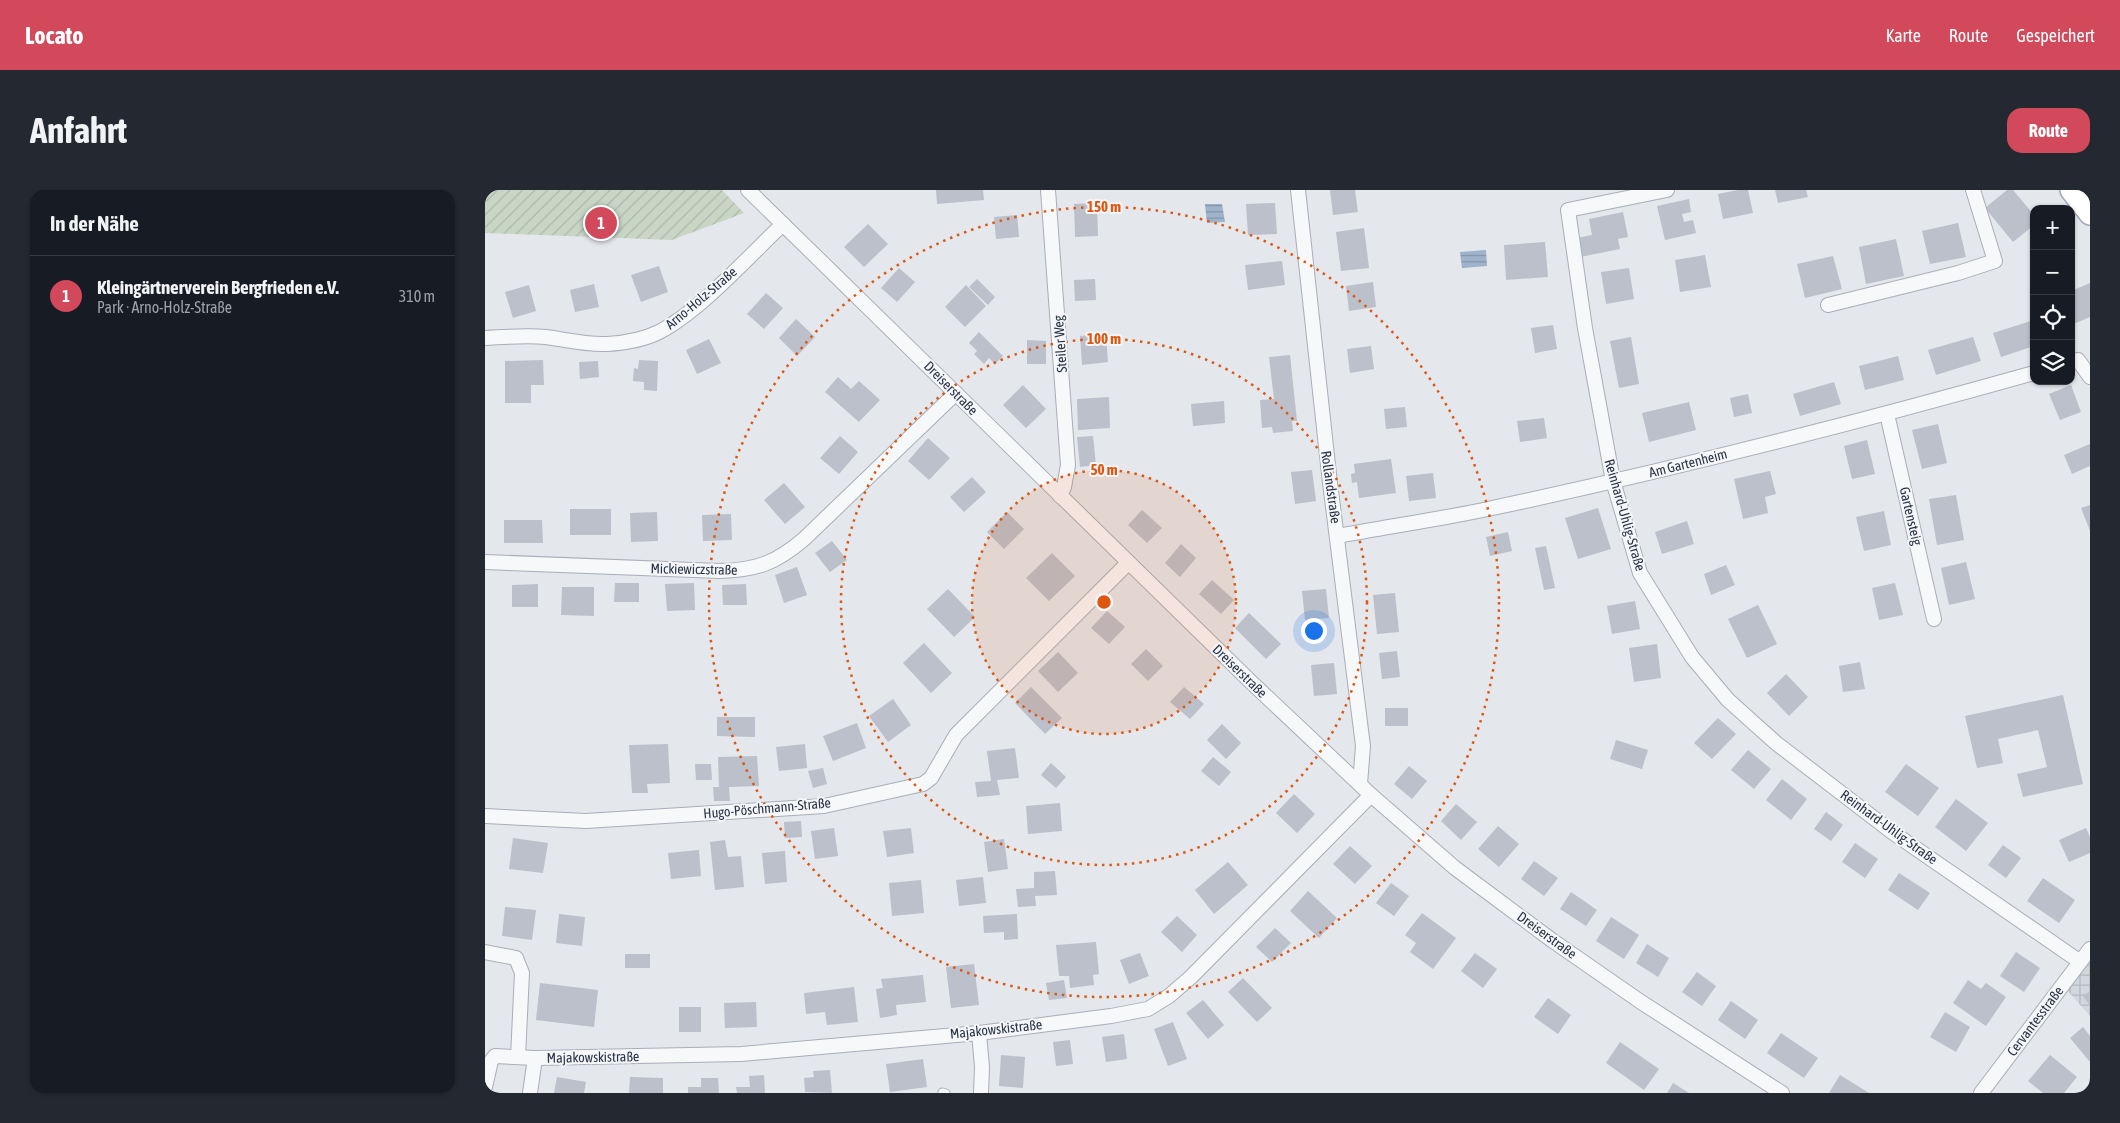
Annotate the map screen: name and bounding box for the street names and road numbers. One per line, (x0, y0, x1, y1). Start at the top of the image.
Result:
street label: Arno-Holz-Straße (662, 264, 740, 332)
street label: Steiler Weg (1050, 315, 1070, 373)
street label: Dreiserstraße (921, 358, 981, 418)
street label: Am Gartenheim (1647, 446, 1729, 480)
street label: Rollandstraße (1318, 450, 1344, 524)
street label: Reinhard-Uhlig-Straße (1601, 457, 1649, 573)
street label: Gartensteig (1897, 485, 1925, 547)
street label: Mickiewiczstraße (650, 560, 738, 578)
street label: Dreiserstraße (1210, 641, 1270, 701)
street label: Reinhard-Uhlig-Straße (1838, 787, 1940, 867)
street label: Hugo-Pöschmann-Straße (703, 794, 831, 822)
street label: Dreiserstraße (1514, 908, 1580, 962)
street label: Cervantesstraße (2004, 983, 2066, 1059)
street label: Majakowskistraße (949, 1016, 1043, 1042)
street label: Majakowskistraße (547, 1048, 639, 1066)

